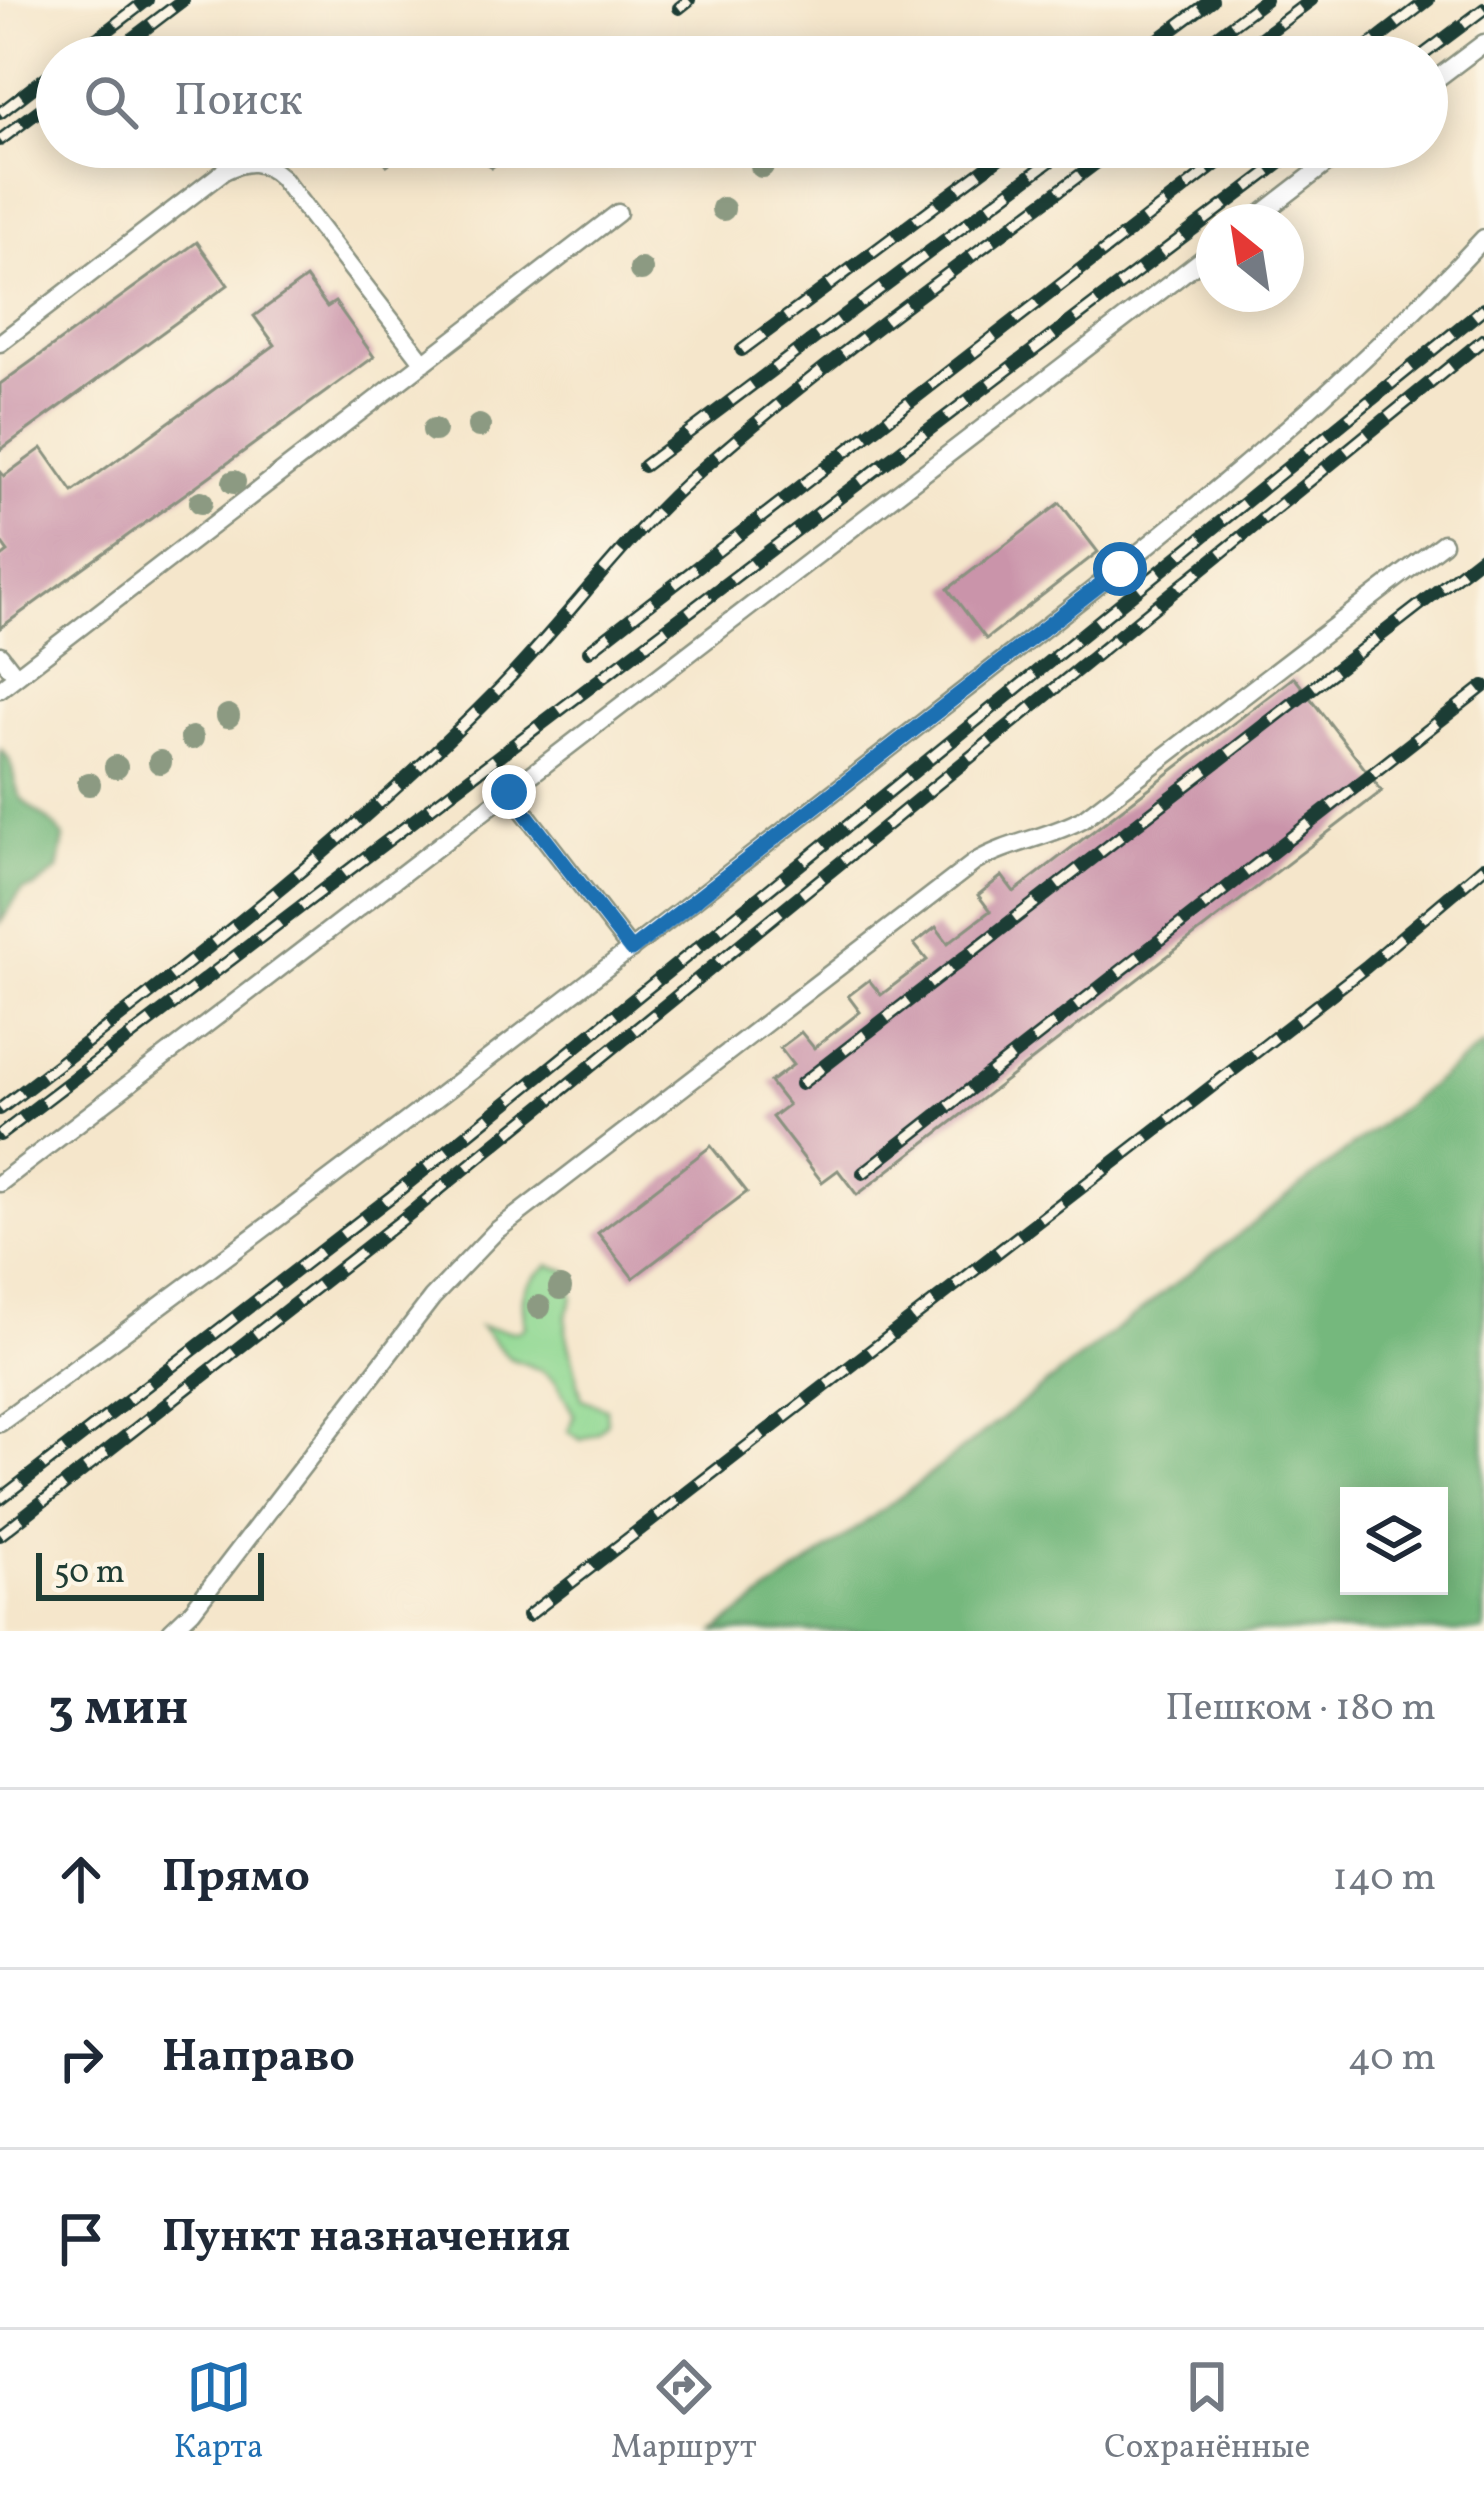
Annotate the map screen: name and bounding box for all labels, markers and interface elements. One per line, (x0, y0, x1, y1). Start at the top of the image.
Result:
search box (36, 36, 1448, 168)
icon: search (78, 69, 144, 135)
text: Поиск (174, 71, 303, 134)
north arrow (1196, 204, 1304, 312)
route start (1093, 542, 1147, 596)
route end (482, 765, 536, 819)
map controls (1340, 1487, 1448, 1595)
button: layers (1340, 1487, 1448, 1595)
scale bar (36, 1547, 264, 1600)
text: 50 m (54, 1551, 125, 1597)
text: 3 мин (48, 1674, 188, 1745)
text: Пешком · 180 m (1165, 1682, 1436, 1736)
icon: ahead (48, 1846, 114, 1912)
text: Прямо (162, 1847, 310, 1910)
text: 140 m (1333, 1852, 1436, 1906)
icon: right (48, 2026, 114, 2092)
text: Направо (162, 2027, 355, 2090)
text: 40 m (1348, 2032, 1436, 2086)
icon: arrive (48, 2206, 114, 2272)
text: Пункт назначения (162, 2207, 571, 2270)
tab: Карта (174, 2354, 263, 2472)
tab: Маршрут (611, 2354, 757, 2472)
tab: Сохранённые (1104, 2354, 1310, 2472)

